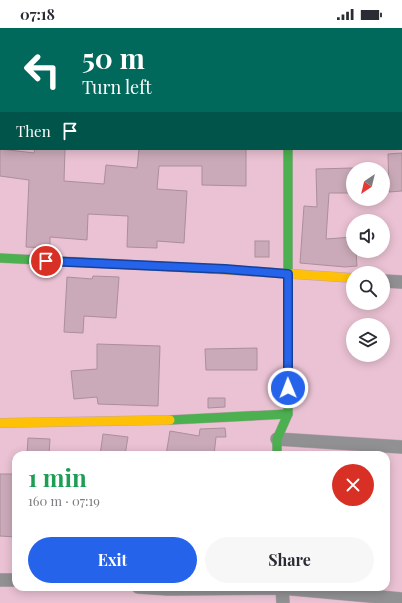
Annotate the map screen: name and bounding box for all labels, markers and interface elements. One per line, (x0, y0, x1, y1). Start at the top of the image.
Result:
text: 07:18 (20, 4, 55, 24)
text: 50 m (82, 39, 145, 76)
icon: left (16, 44, 68, 96)
text: Turn left (82, 75, 152, 99)
icon: arrive (59, 120, 81, 142)
text: Then (16, 121, 51, 141)
north arrow (346, 162, 390, 206)
map controls (346, 162, 390, 362)
button: sound (346, 214, 390, 258)
pin (29, 244, 63, 278)
icon: arrive (35, 250, 57, 272)
button: search (346, 266, 390, 310)
button: layers (346, 318, 390, 362)
position arrow (267, 367, 309, 409)
text: 1 min (28, 461, 87, 493)
button: close (332, 464, 374, 506)
text: 160 m · 07:19 (28, 492, 100, 509)
button: Exit (28, 537, 197, 583)
button: Share (205, 537, 374, 583)

